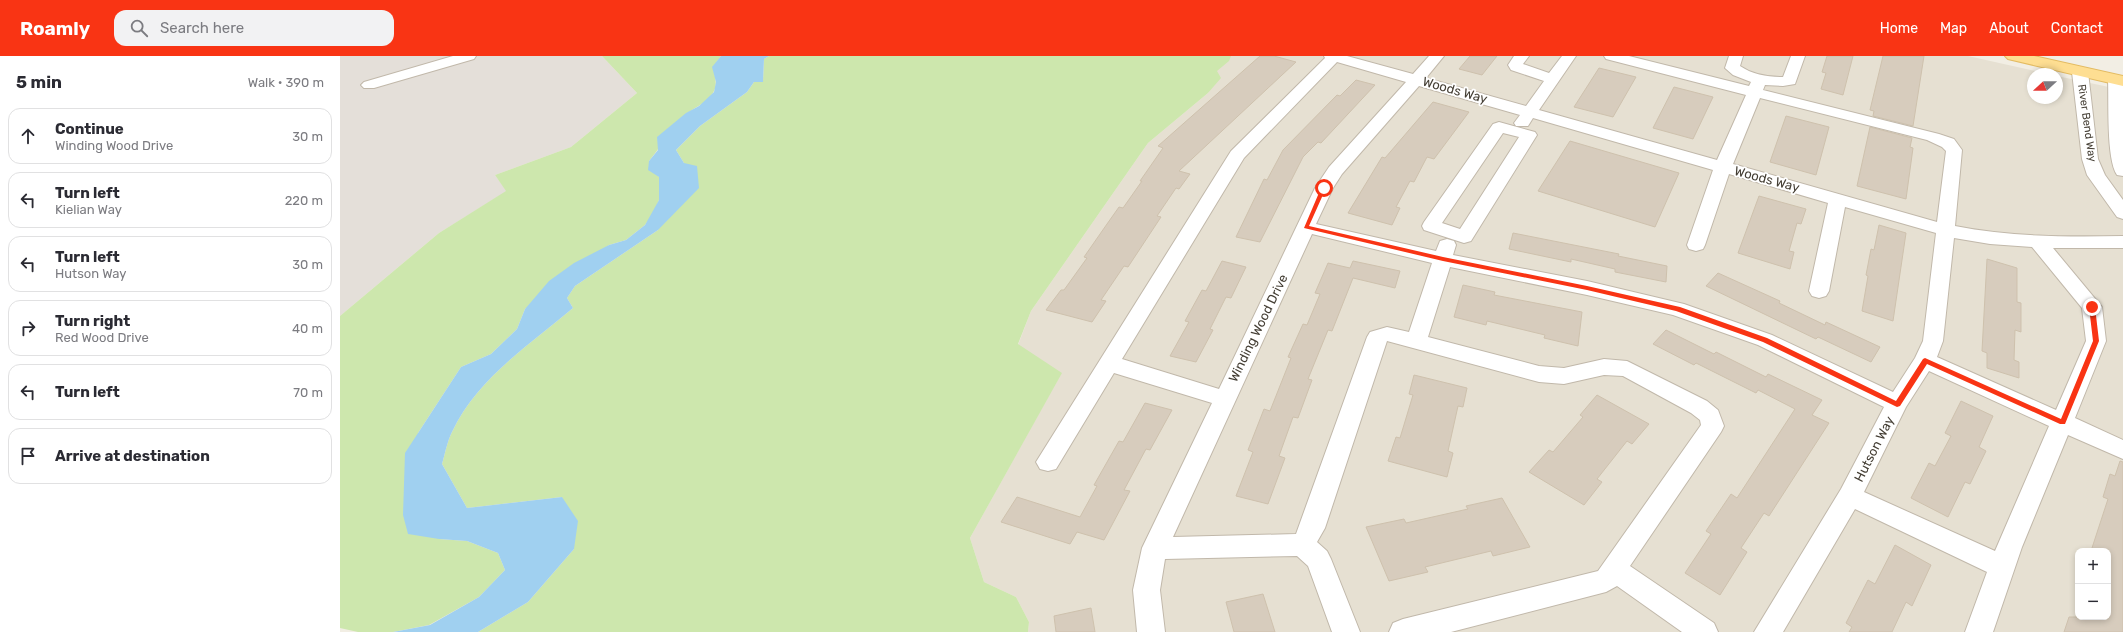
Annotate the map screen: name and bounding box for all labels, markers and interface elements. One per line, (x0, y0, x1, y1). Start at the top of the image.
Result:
search box (114, 10, 394, 46)
text: Roamly (20, 17, 90, 40)
icon: search (128, 17, 150, 39)
text: Search here (160, 19, 244, 37)
text: Home (1880, 20, 1918, 37)
text: Map (1940, 20, 1967, 37)
text: About (1989, 20, 2029, 37)
text: Contact (2051, 20, 2103, 37)
north arrow (2027, 68, 2063, 104)
text: 5 min (16, 72, 62, 92)
street label: Woods Way (1421, 74, 1489, 106)
text: Walk · 390 m (248, 75, 324, 90)
street label: River Bend Way (2075, 83, 2099, 163)
text: Continue (55, 120, 124, 138)
icon: ahead (17, 125, 39, 147)
text: 30 m (292, 129, 323, 144)
text: Winding Wood Drive (55, 138, 173, 153)
street label: Woods Way (1733, 163, 1801, 195)
route start (1315, 179, 1333, 197)
text: Turn left (55, 184, 120, 202)
icon: left (17, 189, 39, 211)
text: 220 m (285, 193, 323, 208)
text: Kielian Way (55, 202, 122, 217)
text: Turn left (55, 248, 120, 266)
icon: left (17, 253, 39, 275)
text: 30 m (292, 257, 323, 272)
text: Hutson Way (55, 266, 126, 281)
street label: Winding Wood Drive (1225, 272, 1292, 385)
route end (2083, 298, 2101, 316)
text: Turn right (55, 312, 130, 330)
icon: right (17, 317, 39, 339)
text: 40 m (292, 321, 323, 336)
text: Red Wood Drive (55, 330, 149, 345)
icon: left (17, 381, 39, 403)
text: Turn left (55, 383, 120, 401)
text: 70 m (293, 385, 323, 400)
street label: Hutson Way (1851, 414, 1897, 484)
icon: arrive (17, 445, 39, 467)
text: Arrive at destination (55, 447, 210, 465)
map controls (2075, 548, 2111, 620)
button: + (2075, 548, 2111, 584)
button: − (2075, 584, 2111, 620)

